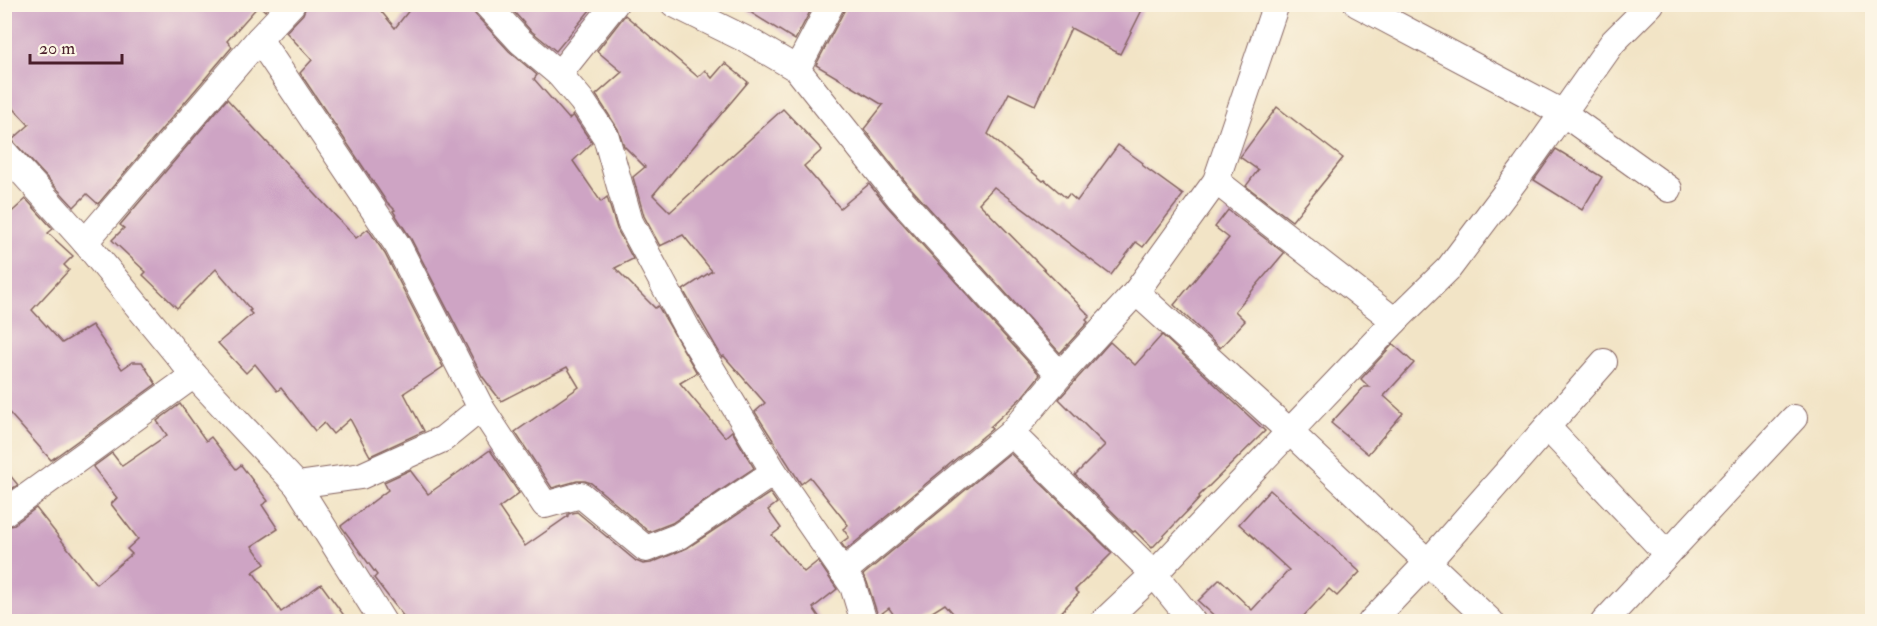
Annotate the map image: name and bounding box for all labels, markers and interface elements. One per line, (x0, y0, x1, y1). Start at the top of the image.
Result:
scale bar (30, 27, 122, 65)
text: 20 m (39, 37, 75, 60)

